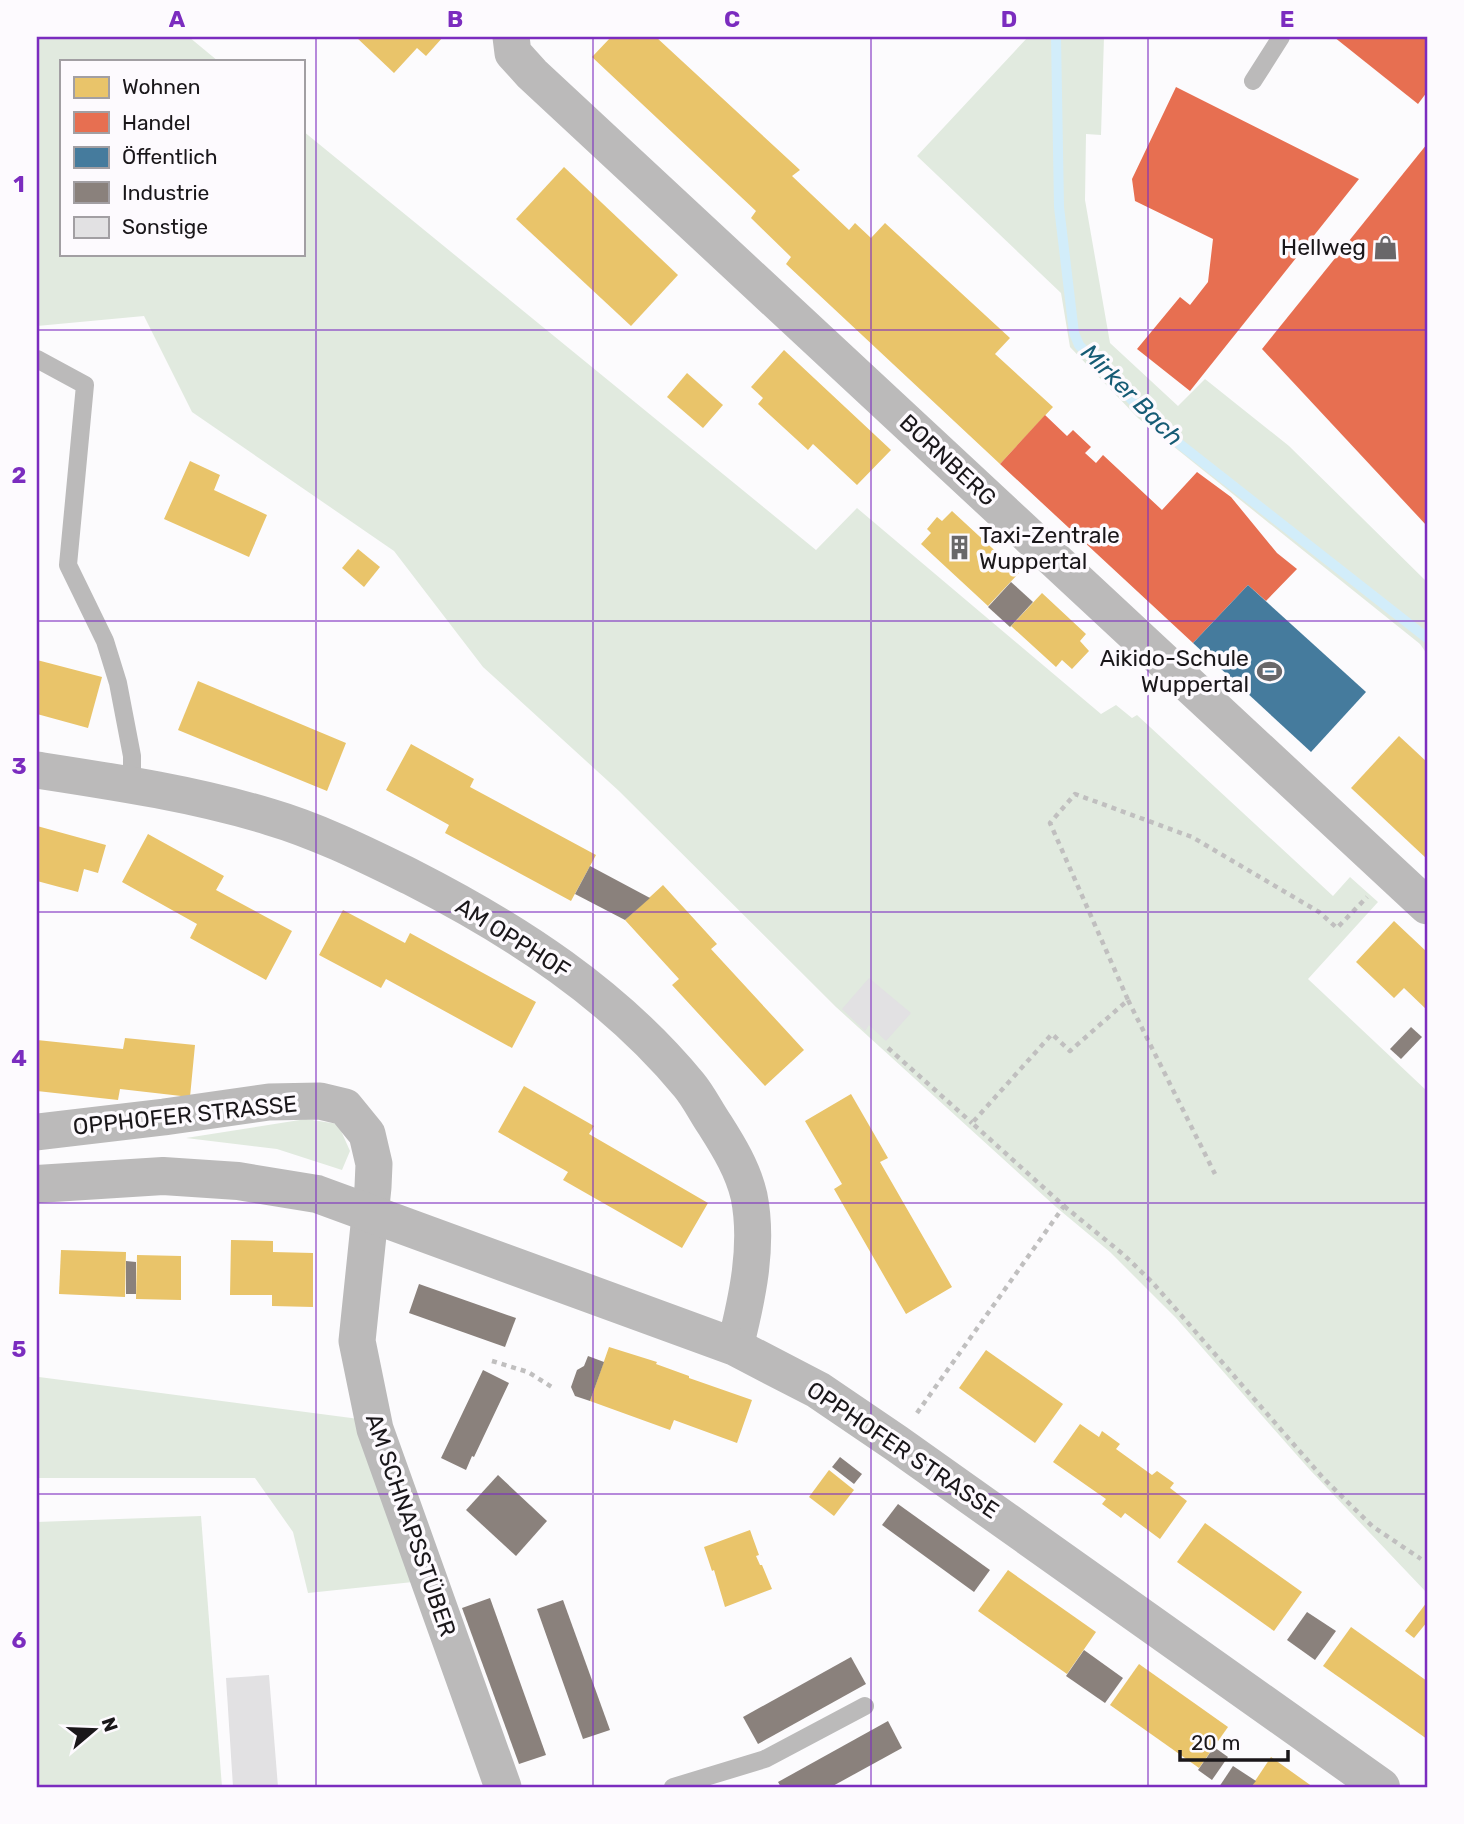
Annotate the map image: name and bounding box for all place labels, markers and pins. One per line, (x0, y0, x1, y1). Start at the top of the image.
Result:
place label: Hellweg (1281, 233, 1366, 261)
shop icon: Hellweg (1372, 233, 1400, 261)
place label: Taxi-Zentrale Wuppertal (979, 521, 1120, 575)
building icon: Taxi-Zentrale Wuppertal (945, 534, 973, 562)
place label: Aikido-Schule Wuppertal (1100, 644, 1249, 698)
sports icon: Aikido-Schule Wuppertal (1255, 657, 1283, 685)

